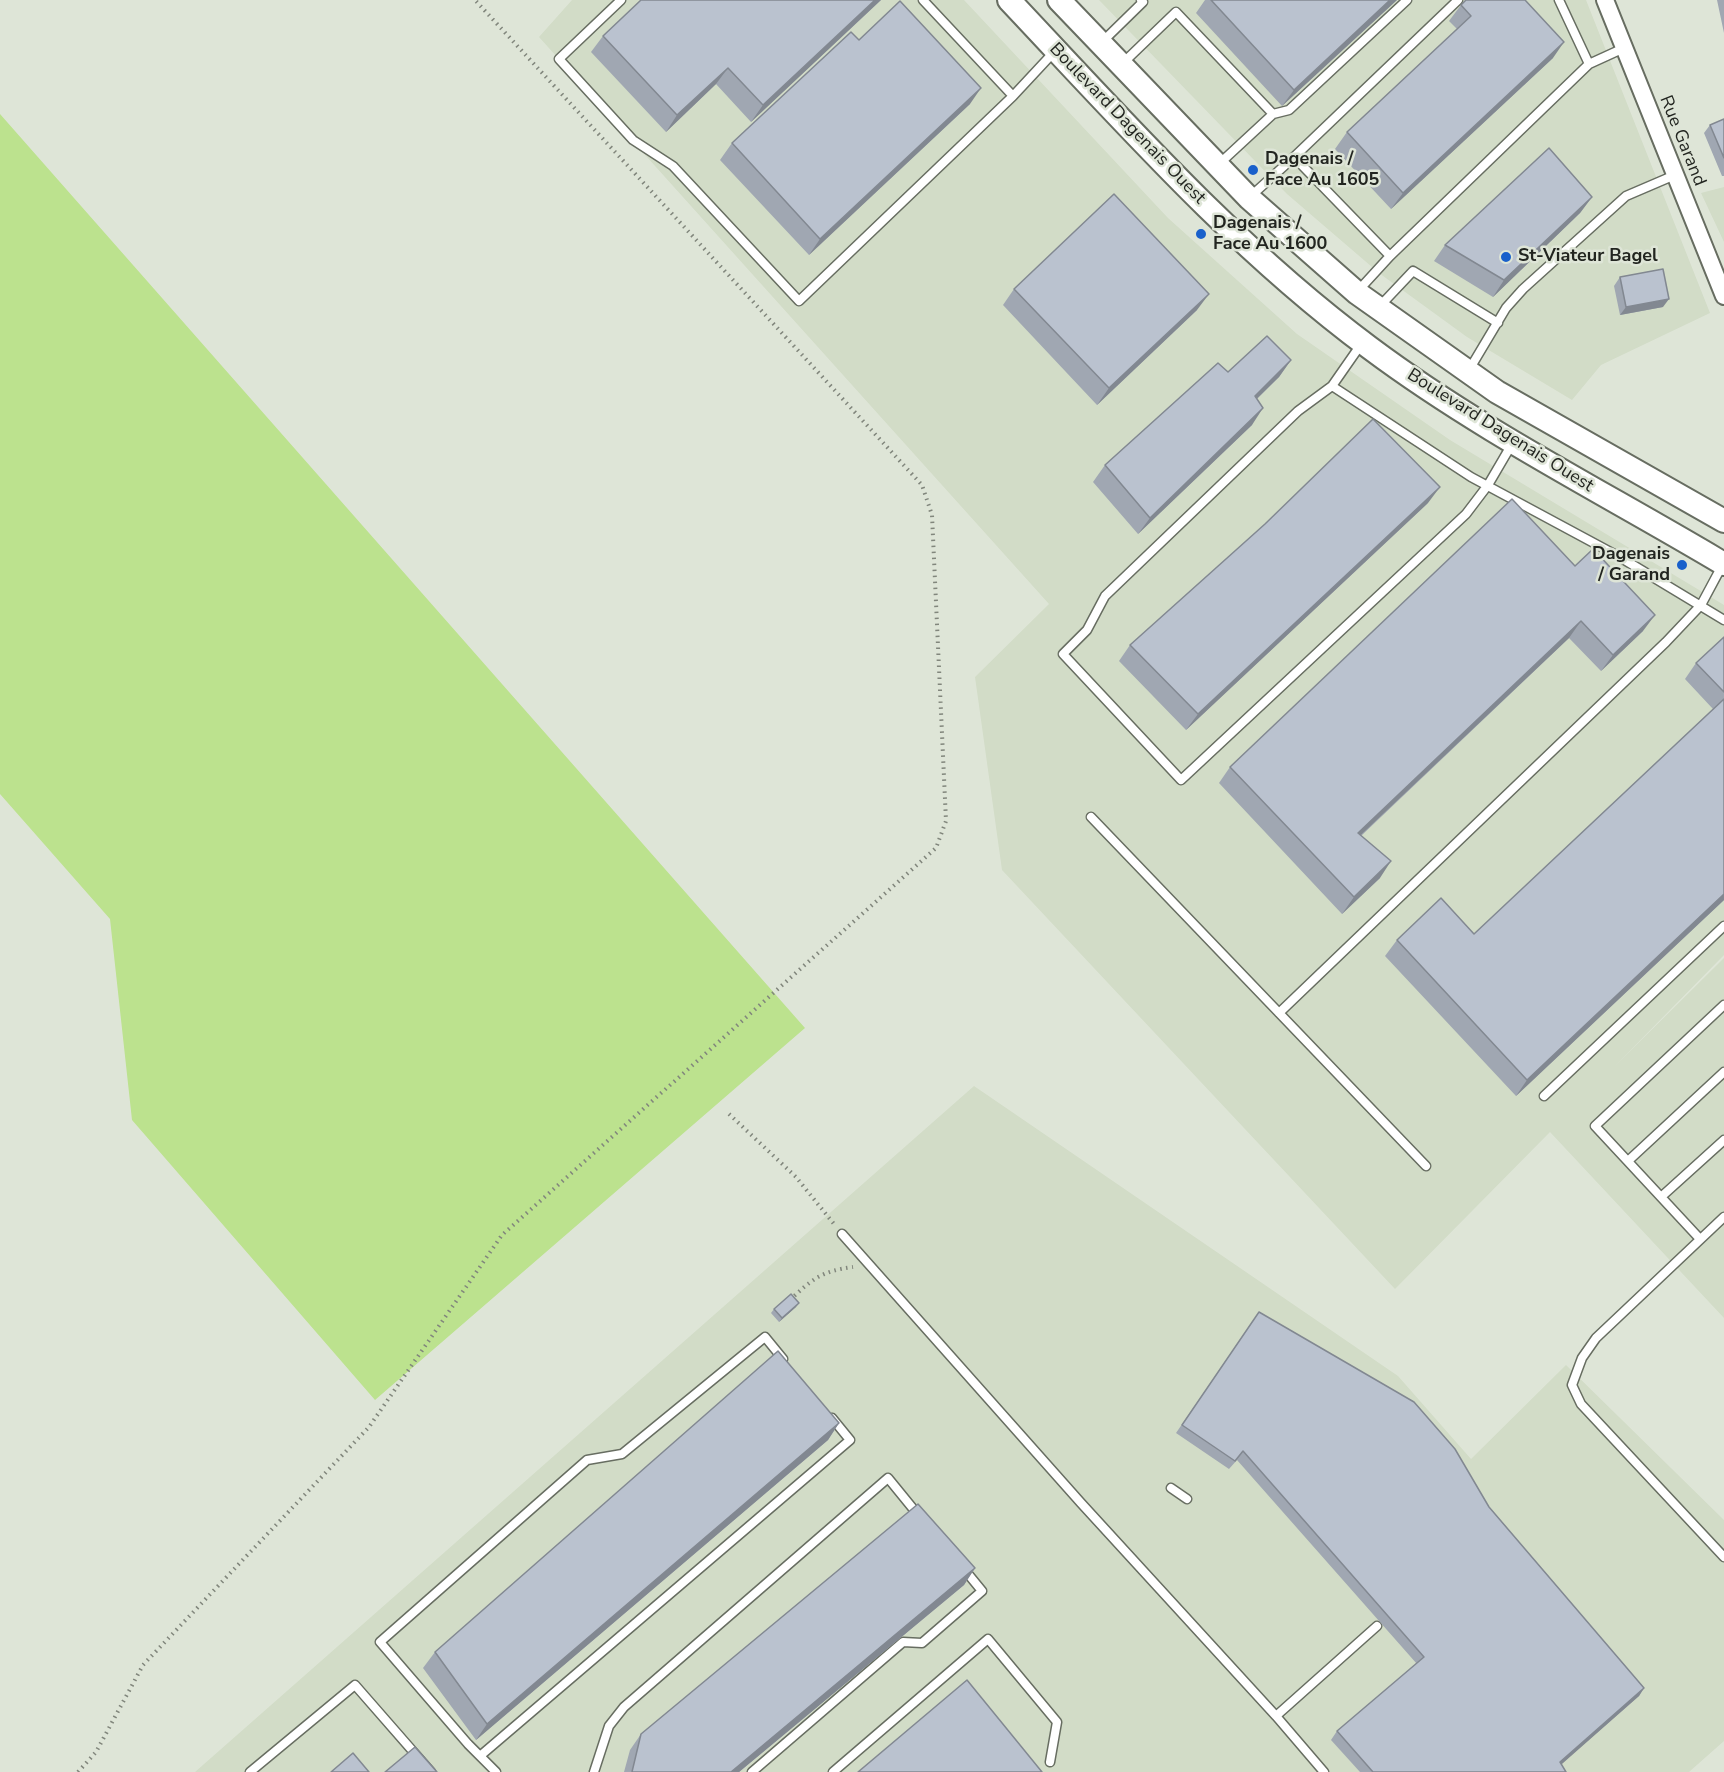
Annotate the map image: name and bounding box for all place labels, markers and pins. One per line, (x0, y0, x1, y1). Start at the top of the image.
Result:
place label: Dagenais / Face Au 1605 (1265, 149, 1379, 192)
marker: Dagenais / Face Au 1605 (1246, 163, 1260, 177)
place label: Dagenais / Face Au 1600 (1213, 213, 1327, 256)
marker: Dagenais / Face Au 1600 (1194, 227, 1208, 241)
place label: St-Viateur Bagel (1518, 246, 1658, 268)
marker: St-Viateur Bagel (1499, 250, 1513, 264)
place label: Dagenais / Garand (1592, 544, 1670, 586)
marker: Dagenais / Garand (1675, 558, 1689, 572)

